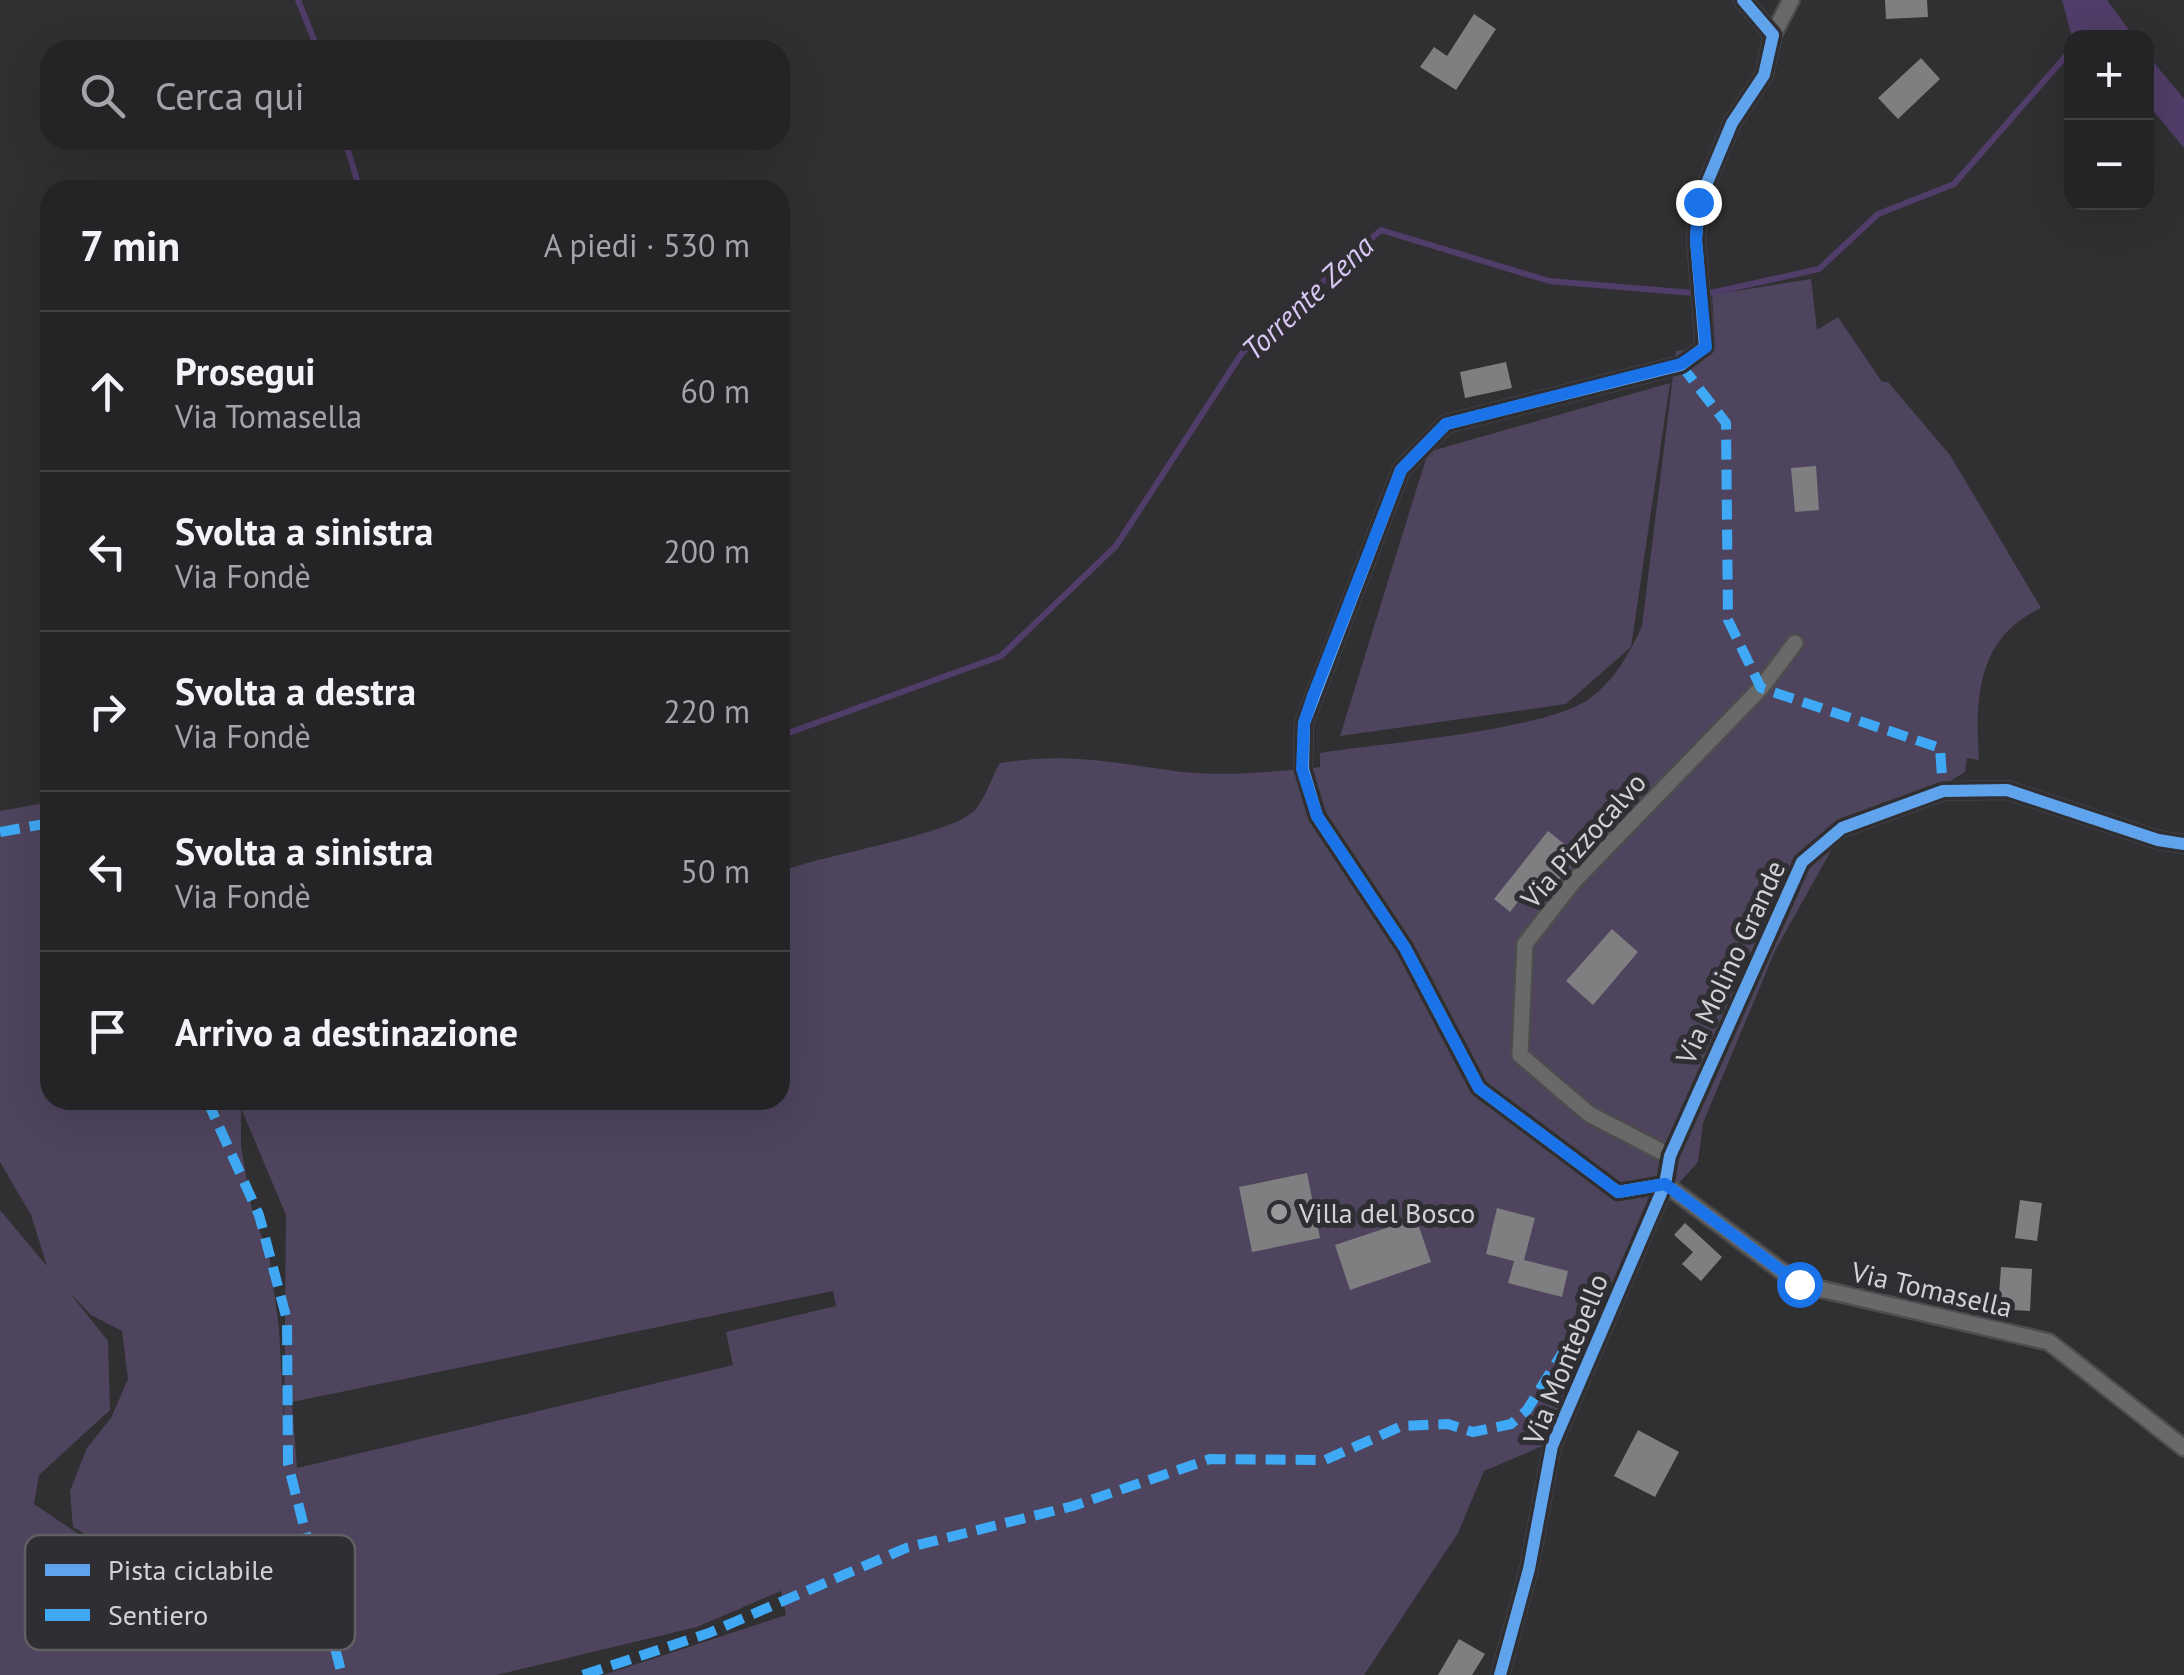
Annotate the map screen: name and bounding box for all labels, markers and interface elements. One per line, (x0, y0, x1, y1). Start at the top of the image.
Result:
map controls (2064, 30, 2154, 210)
button: + (2064, 30, 2154, 120)
search box (40, 40, 790, 150)
icon: search (75, 68, 130, 123)
text: Cerca qui (155, 71, 305, 120)
button: − (2064, 120, 2154, 210)
route end (1676, 180, 1722, 226)
text: 7 min (80, 218, 180, 273)
text: A piedi · 530 m (544, 224, 750, 266)
water label: Torrente Zena (1233, 226, 1381, 368)
text: Prosegui (175, 346, 316, 395)
icon: ahead (80, 364, 135, 419)
text: 60 m (681, 370, 750, 412)
text: Via Tomasella (175, 395, 362, 437)
text: Svolta a sinistra (175, 506, 433, 555)
icon: left (80, 524, 135, 579)
text: 200 m (663, 530, 750, 572)
text: Via Fondè (175, 555, 311, 597)
text: Svolta a destra (175, 666, 416, 715)
icon: right (80, 684, 135, 739)
text: 220 m (663, 690, 750, 732)
text: Via Fondè (175, 715, 311, 757)
street label: Via Pizzocalvo (1512, 764, 1654, 916)
text: Svolta a sinistra (175, 826, 433, 875)
icon: left (80, 844, 135, 899)
text: 50 m (681, 850, 750, 892)
street label: Via Molino Grande (1666, 854, 1793, 1071)
text: Via Fondè (175, 875, 311, 917)
icon: arrive (80, 1004, 135, 1059)
text: Arrivo a destinazione (175, 1007, 518, 1056)
place label: Villa del Bosco (1298, 1194, 1475, 1231)
marker: Villa del Bosco (1268, 1201, 1290, 1223)
street label: Via Tomasella (1847, 1252, 2016, 1325)
route start (1777, 1262, 1823, 1308)
street label: Via Montebello (1514, 1268, 1616, 1451)
legend (25, 1535, 355, 1650)
text: Pista ciclabile (108, 1551, 274, 1588)
text: Sentiero (108, 1596, 208, 1633)

